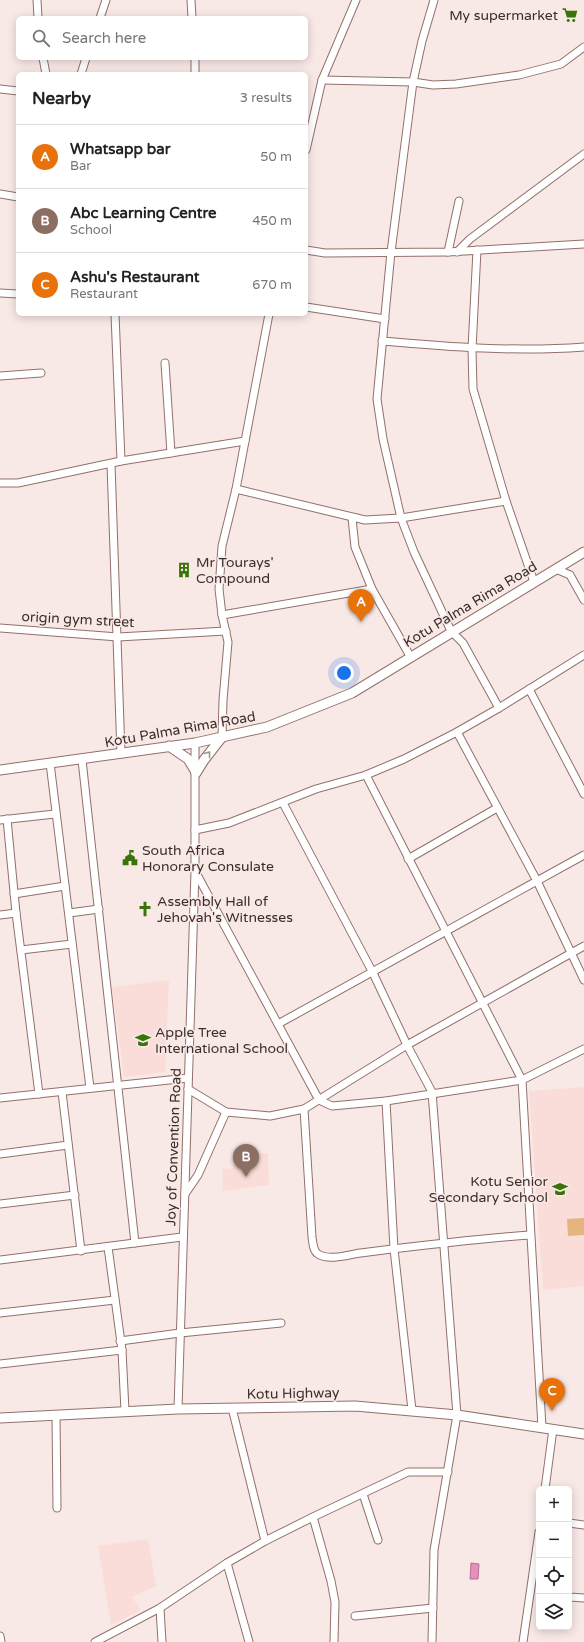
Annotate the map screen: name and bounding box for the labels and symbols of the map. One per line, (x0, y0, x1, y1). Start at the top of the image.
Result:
supermarket icon: My supermarket (561, 6, 579, 24)
place label: My supermarket (449, 7, 559, 24)
place label: Mr Tourays' Compound (196, 554, 274, 587)
street label: Kotu Palma Rima Road (400, 558, 540, 651)
building icon: Mr Tourays' Compound (175, 561, 193, 579)
pin: A (348, 589, 374, 622)
street label: origin gym street (21, 608, 136, 631)
your location (334, 663, 354, 683)
street label: Kotu Palma Rima Road (103, 708, 257, 751)
one-way arrow (203, 752, 210, 759)
place label: South Africa Honorary Consulate (142, 842, 274, 875)
public building icon: South Africa Honorary Consulate (121, 849, 139, 867)
place label: Assembly Hall of Jehovah's Witnesses (157, 893, 293, 926)
church icon: Assembly Hall of Jehovah's Witnesses (136, 900, 154, 918)
place label: Apple Tree International School (155, 1024, 288, 1057)
school or university icon: Apple Tree International School (134, 1031, 152, 1049)
street label: Joy of Convention Road (162, 1068, 185, 1226)
pin: B (233, 1144, 259, 1177)
place label: Kotu Senior Secondary School (429, 1173, 549, 1206)
school or university icon: Kotu Senior Secondary School (551, 1180, 569, 1198)
pin: C (539, 1378, 565, 1411)
street label: Kotu Highway (246, 1384, 340, 1403)

